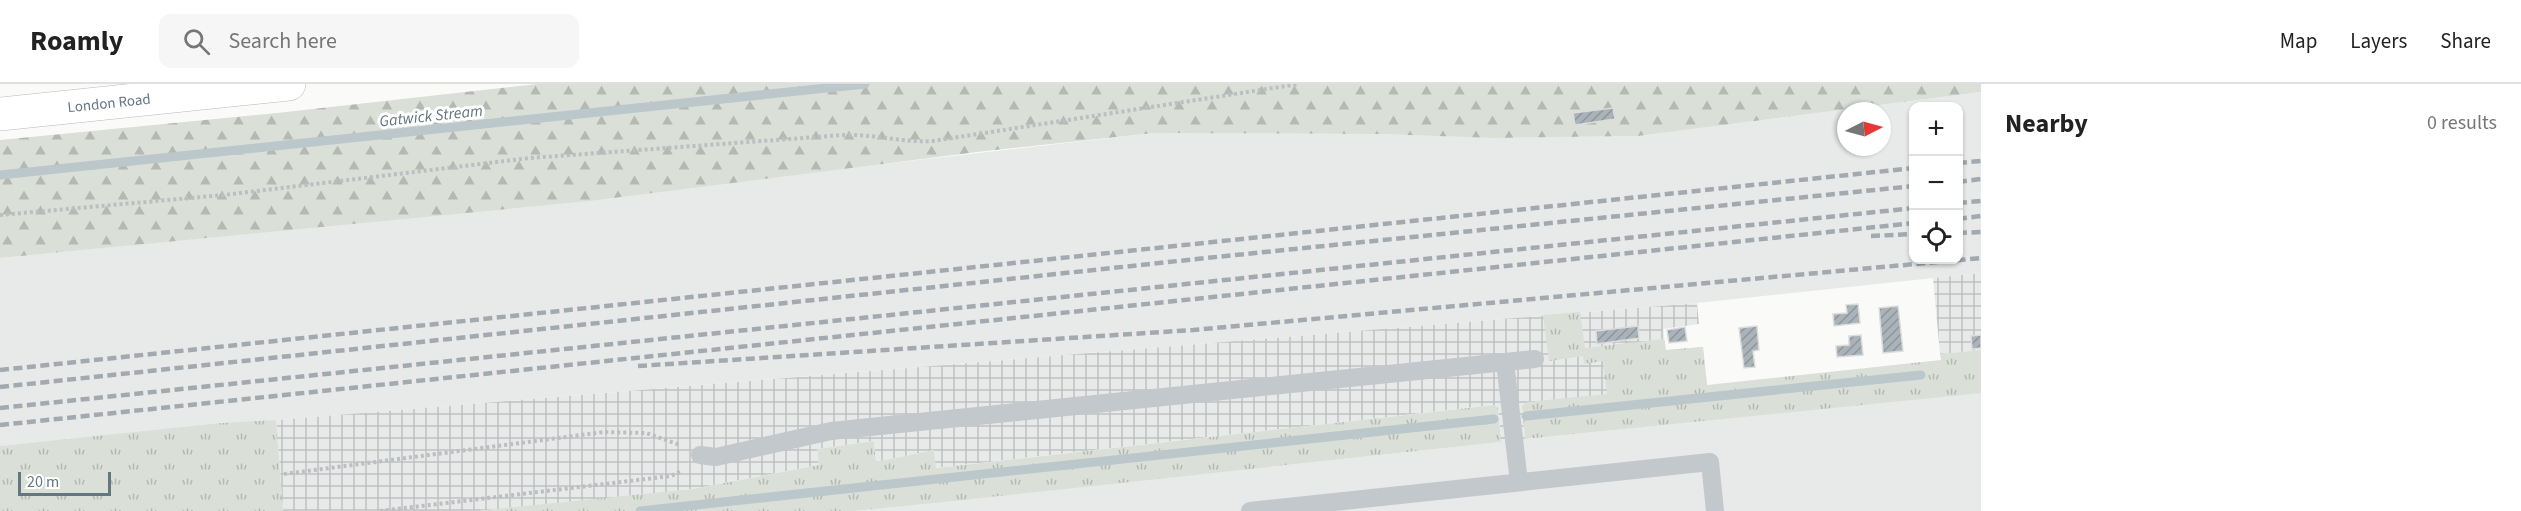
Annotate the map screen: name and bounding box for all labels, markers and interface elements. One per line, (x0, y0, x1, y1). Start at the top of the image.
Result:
search box (159, 14, 579, 68)
text: Roamly (30, 21, 123, 61)
icon: search (180, 25, 213, 58)
text: Search here (228, 25, 337, 57)
text: Map (2280, 26, 2317, 56)
text: Layers (2350, 26, 2407, 56)
text: Share (2440, 26, 2491, 56)
street label: London Road (67, 89, 152, 118)
water label: Gatwick Stream (378, 100, 484, 132)
north arrow (1837, 102, 1891, 156)
map controls (1909, 102, 1963, 264)
button: + (1909, 102, 1963, 156)
text: Nearby (2005, 105, 2088, 142)
text: 0 results (2427, 109, 2497, 137)
button: − (1909, 156, 1963, 210)
button: locate (1909, 210, 1963, 264)
scale bar (18, 469, 111, 496)
text: 20 m (27, 471, 59, 493)

